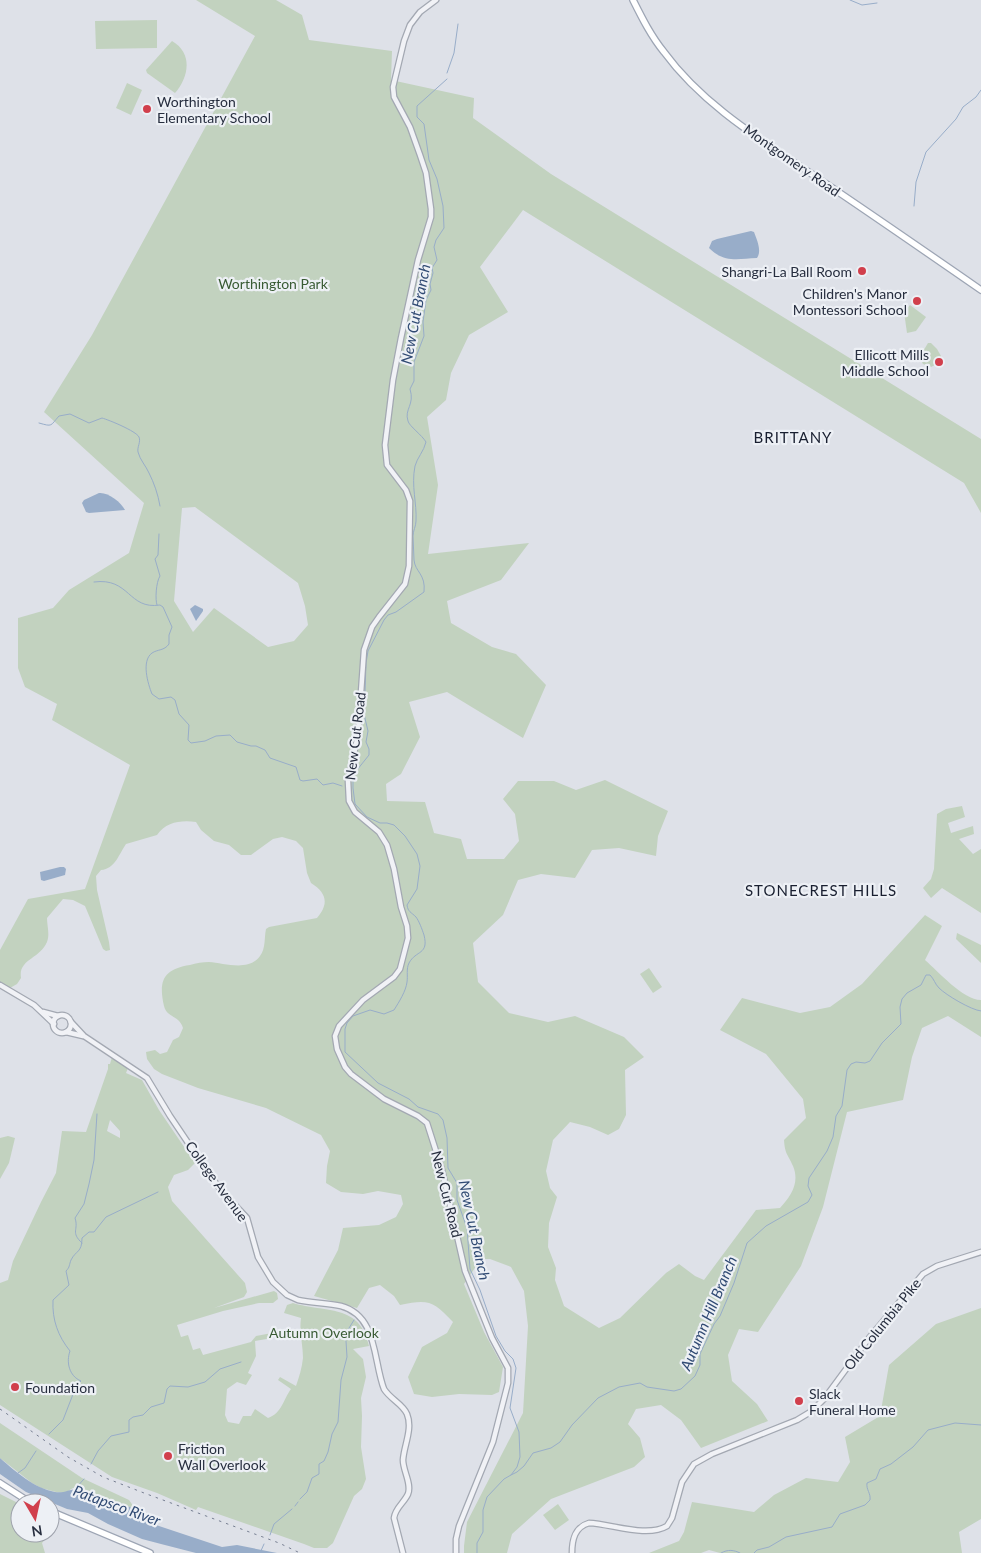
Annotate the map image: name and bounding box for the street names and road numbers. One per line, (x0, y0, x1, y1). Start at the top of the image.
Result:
street label: Montgomery Road (740, 120, 844, 200)
street label: New Cut Road (341, 691, 369, 781)
street label: College Avenue (182, 1138, 252, 1224)
street label: New Cut Road (428, 1149, 466, 1239)
street label: Old Columbia Pike (840, 1275, 924, 1373)

